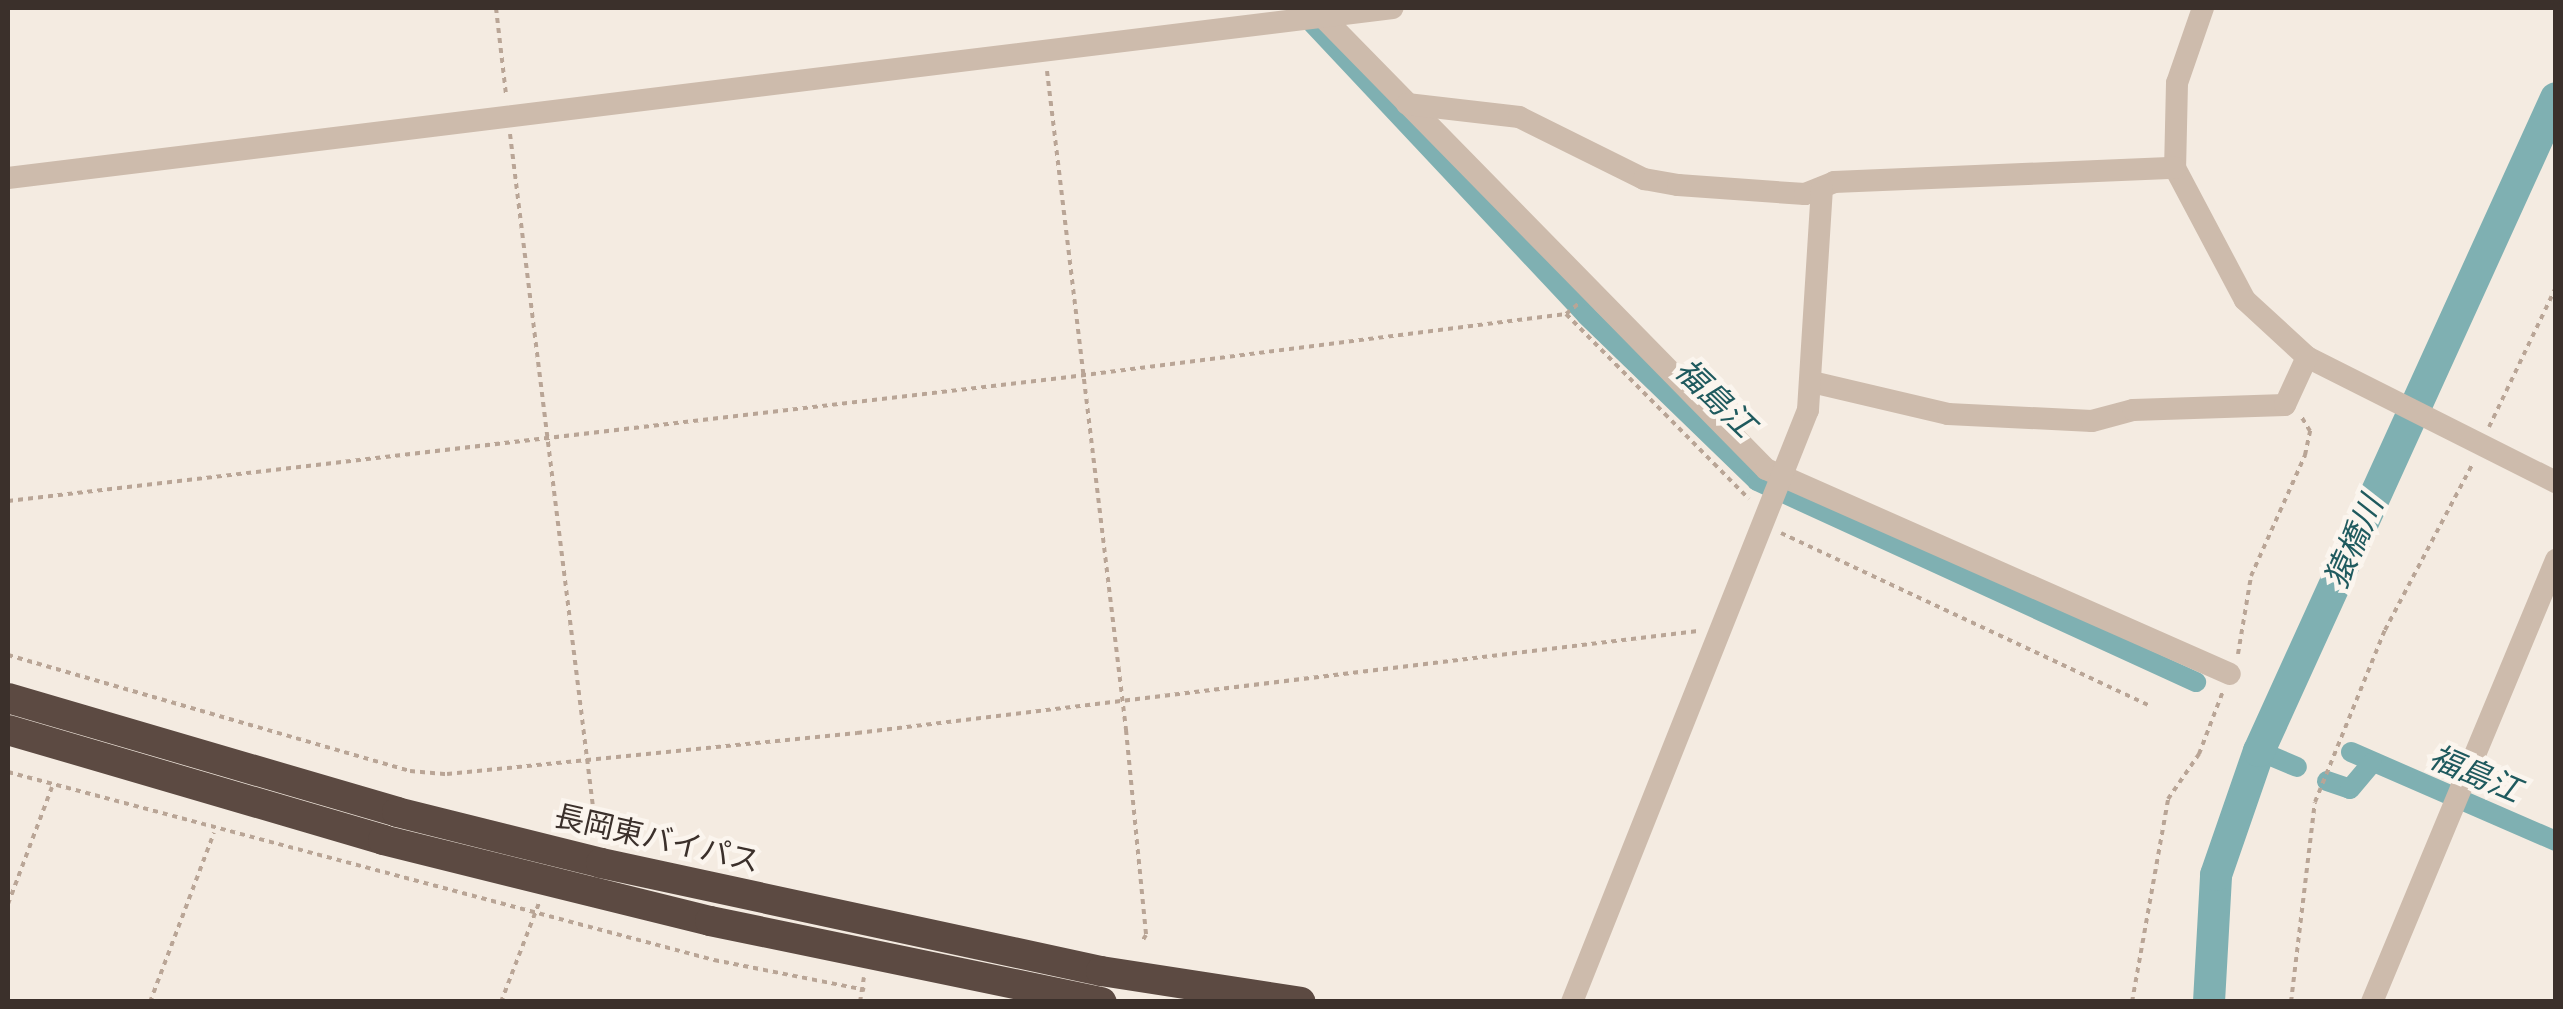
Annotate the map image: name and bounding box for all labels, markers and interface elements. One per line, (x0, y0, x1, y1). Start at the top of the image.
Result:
water label: 福島江 (1667, 351, 1763, 445)
water label: 猿橋川 (2317, 490, 2391, 594)
water label: 福島江 (2423, 738, 2527, 810)
street label: 長岡東バイパス (551, 798, 763, 880)

